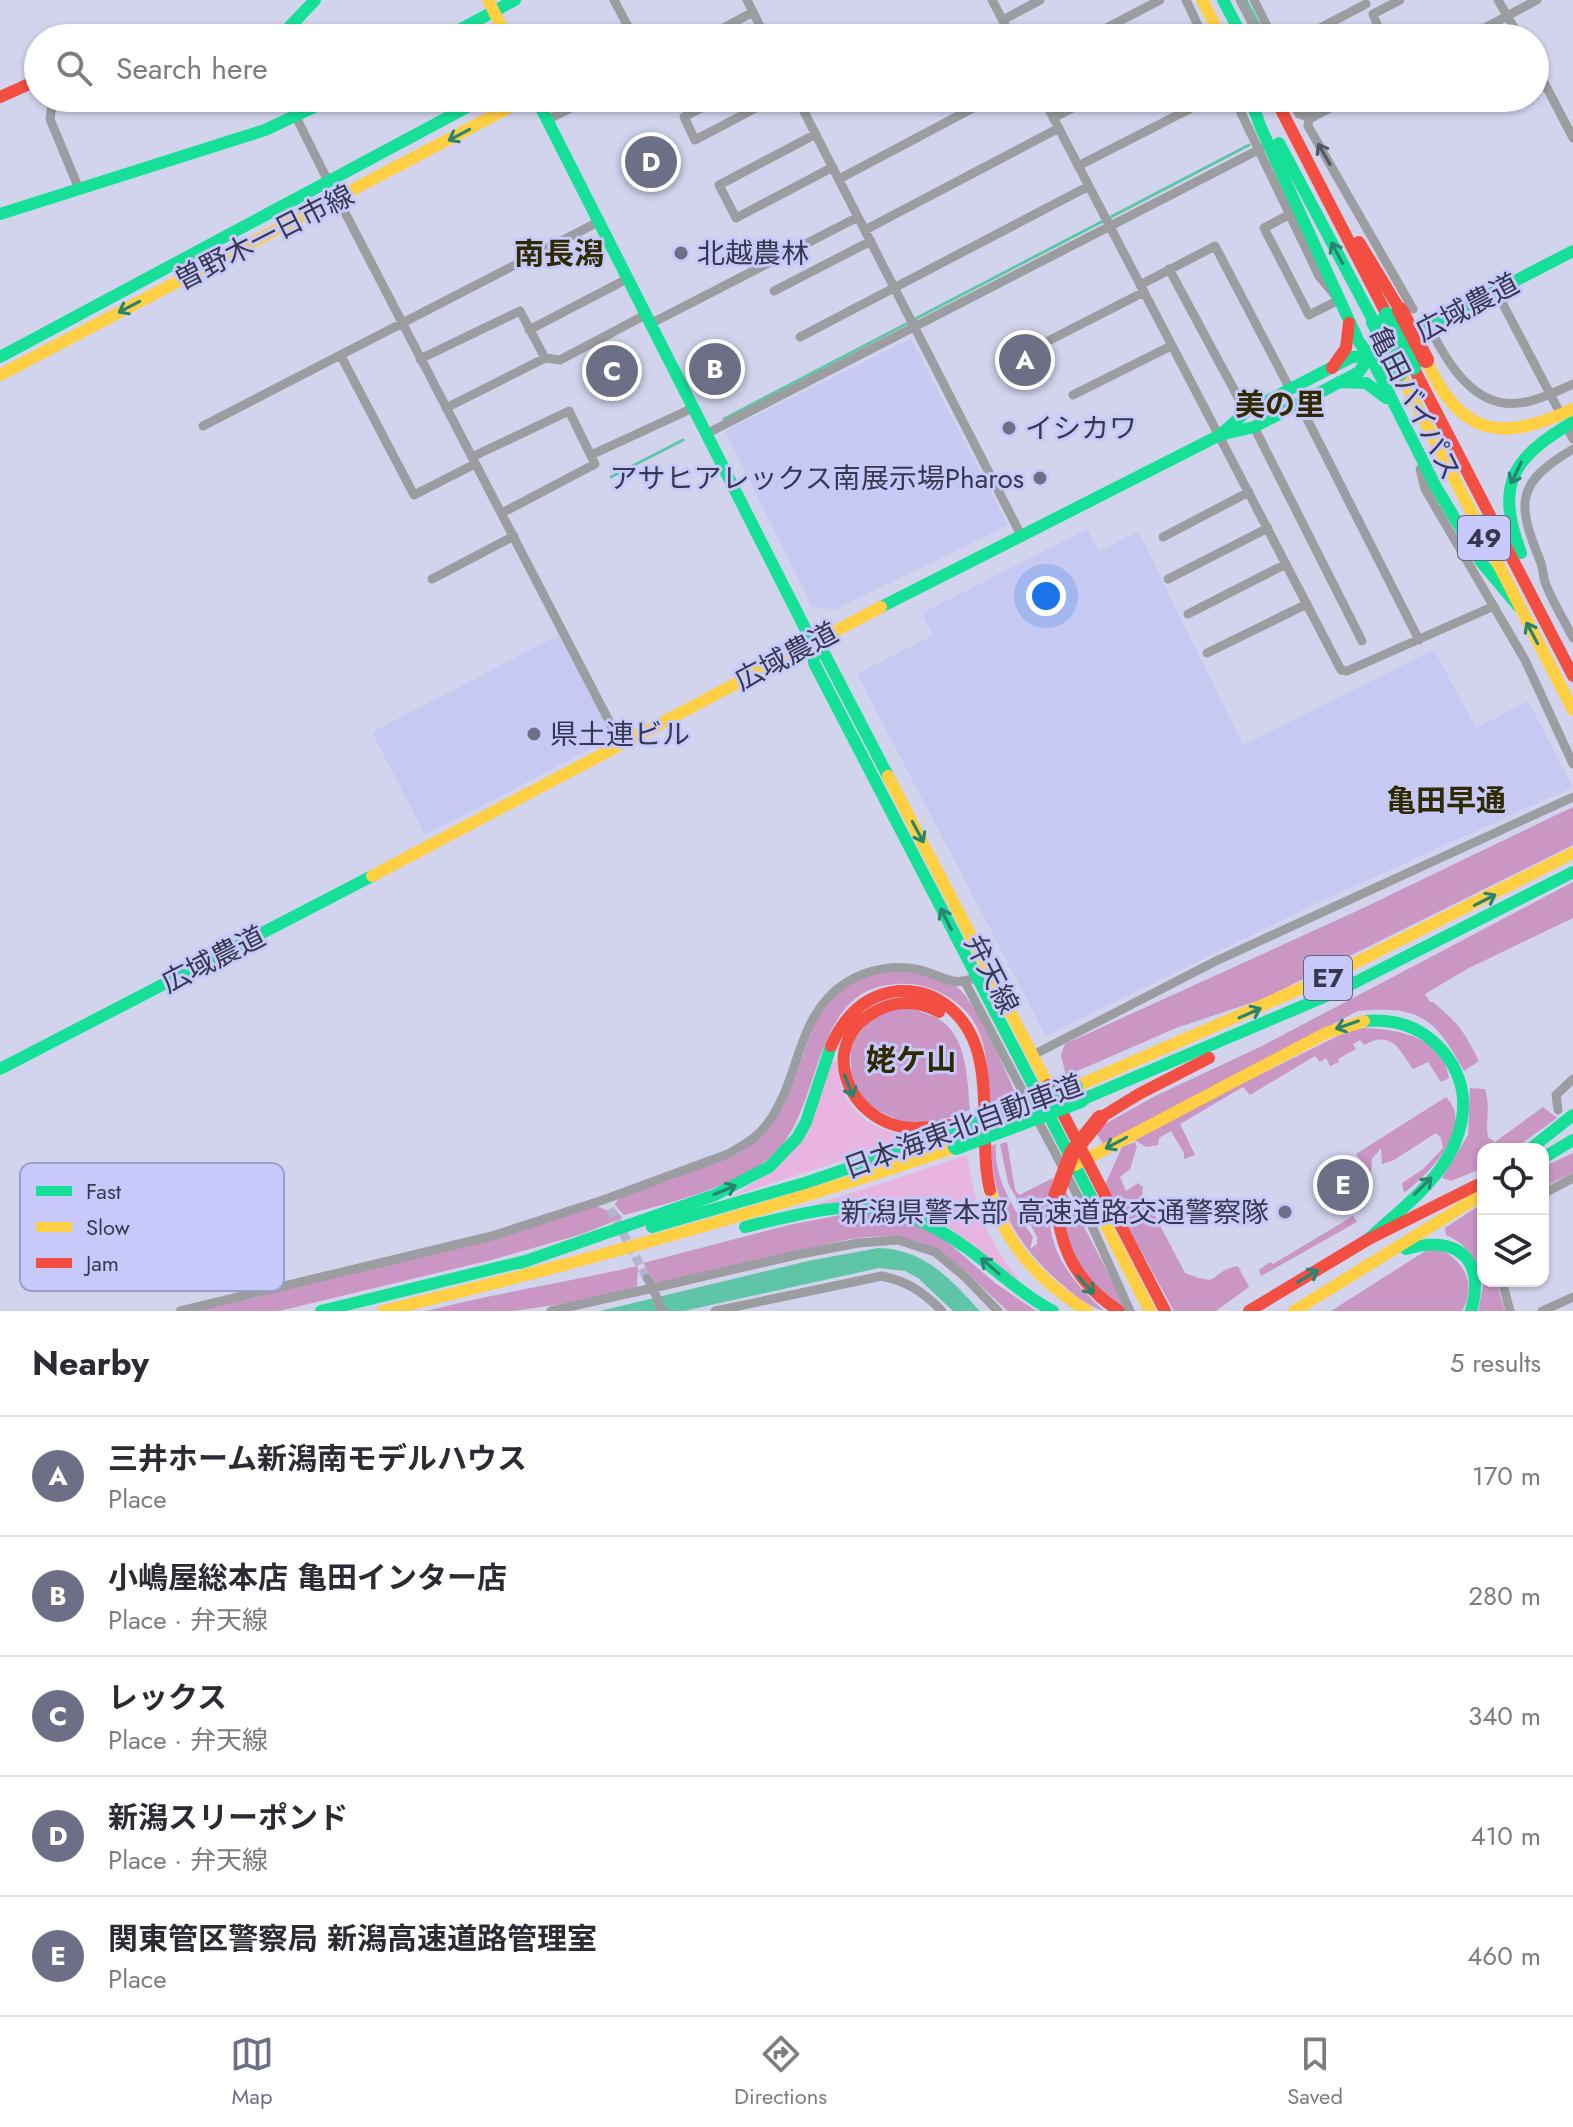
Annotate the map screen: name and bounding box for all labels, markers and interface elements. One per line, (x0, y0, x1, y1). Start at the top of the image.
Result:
search box (24, 24, 1549, 112)
icon: search (52, 46, 96, 90)
text: Search here (116, 47, 268, 90)
one-way arrow (447, 127, 471, 143)
pin: D (625, 132, 677, 192)
one-way arrow (1316, 143, 1332, 166)
street label: 曽野木一日市線 (168, 175, 361, 300)
district label: 南長潟 (514, 232, 604, 275)
place label: 北越農林 (697, 233, 809, 274)
one-way arrow (1329, 242, 1345, 265)
marker: 北越農林 (672, 244, 690, 262)
street label: 広域農道 (1408, 263, 1526, 352)
one-way arrow (117, 299, 141, 315)
street label: 亀田バイパス (1358, 319, 1471, 487)
pin: A (999, 330, 1051, 390)
pin: B (689, 339, 741, 399)
pin: C (586, 341, 638, 401)
district label: 美の里 (1235, 383, 1325, 426)
place label: イシカワ (1025, 408, 1137, 449)
marker: イシカワ (1000, 419, 1018, 437)
place label: アサヒアレックス南展示場Pharos (610, 458, 1024, 499)
one-way arrow (1508, 460, 1523, 484)
marker: アサヒアレックス南展示場Pharos (1031, 469, 1049, 487)
road number: 49 (1458, 516, 1510, 560)
your location (1026, 576, 1066, 616)
street label: 広域農道 (727, 612, 845, 701)
one-way arrow (1524, 621, 1540, 645)
place label: 県土連ビル (550, 714, 690, 755)
marker: 県土連ビル (525, 725, 543, 743)
district label: 亀田早通 (1386, 779, 1506, 822)
one-way arrow (910, 819, 926, 843)
one-way arrow (1472, 892, 1496, 908)
one-way arrow (938, 907, 954, 931)
street label: 広域農道 (154, 916, 272, 1003)
street label: 弁天線 (954, 927, 1029, 1021)
road number: E7 (1304, 956, 1352, 1000)
one-way arrow (1238, 1005, 1262, 1020)
one-way arrow (1335, 1019, 1360, 1034)
district label: 姥ケ山 (866, 1038, 956, 1081)
street label: 日本海東北自動車道 (838, 1064, 1089, 1189)
one-way arrow (842, 1073, 857, 1098)
one-way arrow (1104, 1135, 1128, 1151)
map controls (1477, 1143, 1549, 1287)
button: locate (1477, 1143, 1549, 1215)
pin: E (1317, 1155, 1369, 1215)
legend (20, 1163, 284, 1291)
text: Fast (86, 1175, 122, 1207)
one-way arrow (1413, 1177, 1432, 1196)
one-way arrow (712, 1182, 737, 1196)
place label: 新潟県警本部 高速道路交通警察隊 (841, 1192, 1269, 1233)
marker: 新潟県警本部 高速道路交通警察隊 (1276, 1203, 1294, 1221)
text: Slow (86, 1211, 130, 1243)
button: layers (1477, 1215, 1549, 1287)
text: Jam (83, 1247, 119, 1279)
one-way arrow (980, 1258, 1000, 1276)
one-way arrow (1296, 1268, 1319, 1284)
one-way arrow (1077, 1275, 1095, 1295)
text: Nearby (32, 1339, 149, 1388)
text: 5 results (1450, 1344, 1541, 1382)
text: 三井ホーム新潟南モデルハウス (108, 1437, 527, 1480)
text: A (48, 1457, 68, 1495)
text: 170 m (1472, 1457, 1541, 1495)
text: Place (108, 1480, 167, 1518)
text: 小嶋屋総本店 亀田インター店 (108, 1556, 507, 1599)
text: B (49, 1577, 67, 1615)
text: 280 m (1468, 1577, 1541, 1615)
text: Place · 弁天線 (108, 1601, 268, 1639)
text: レックス (108, 1676, 227, 1719)
text: C (49, 1697, 67, 1735)
text: 340 m (1468, 1697, 1541, 1735)
text: Place · 弁天線 (108, 1721, 268, 1759)
text: 新潟スリーポンド (108, 1796, 348, 1839)
text: D (48, 1817, 68, 1855)
text: 410 m (1470, 1817, 1541, 1855)
text: Place · 弁天線 (108, 1841, 268, 1879)
text: 関東管区警察局 新潟高速道路管理室 (108, 1917, 597, 1960)
text: E (50, 1937, 66, 1975)
text: 460 m (1467, 1937, 1541, 1975)
text: Place (108, 1960, 167, 1998)
tab: Map (230, 2032, 274, 2112)
tab: Directions (734, 2032, 827, 2112)
tab: Saved (1287, 2032, 1343, 2112)

